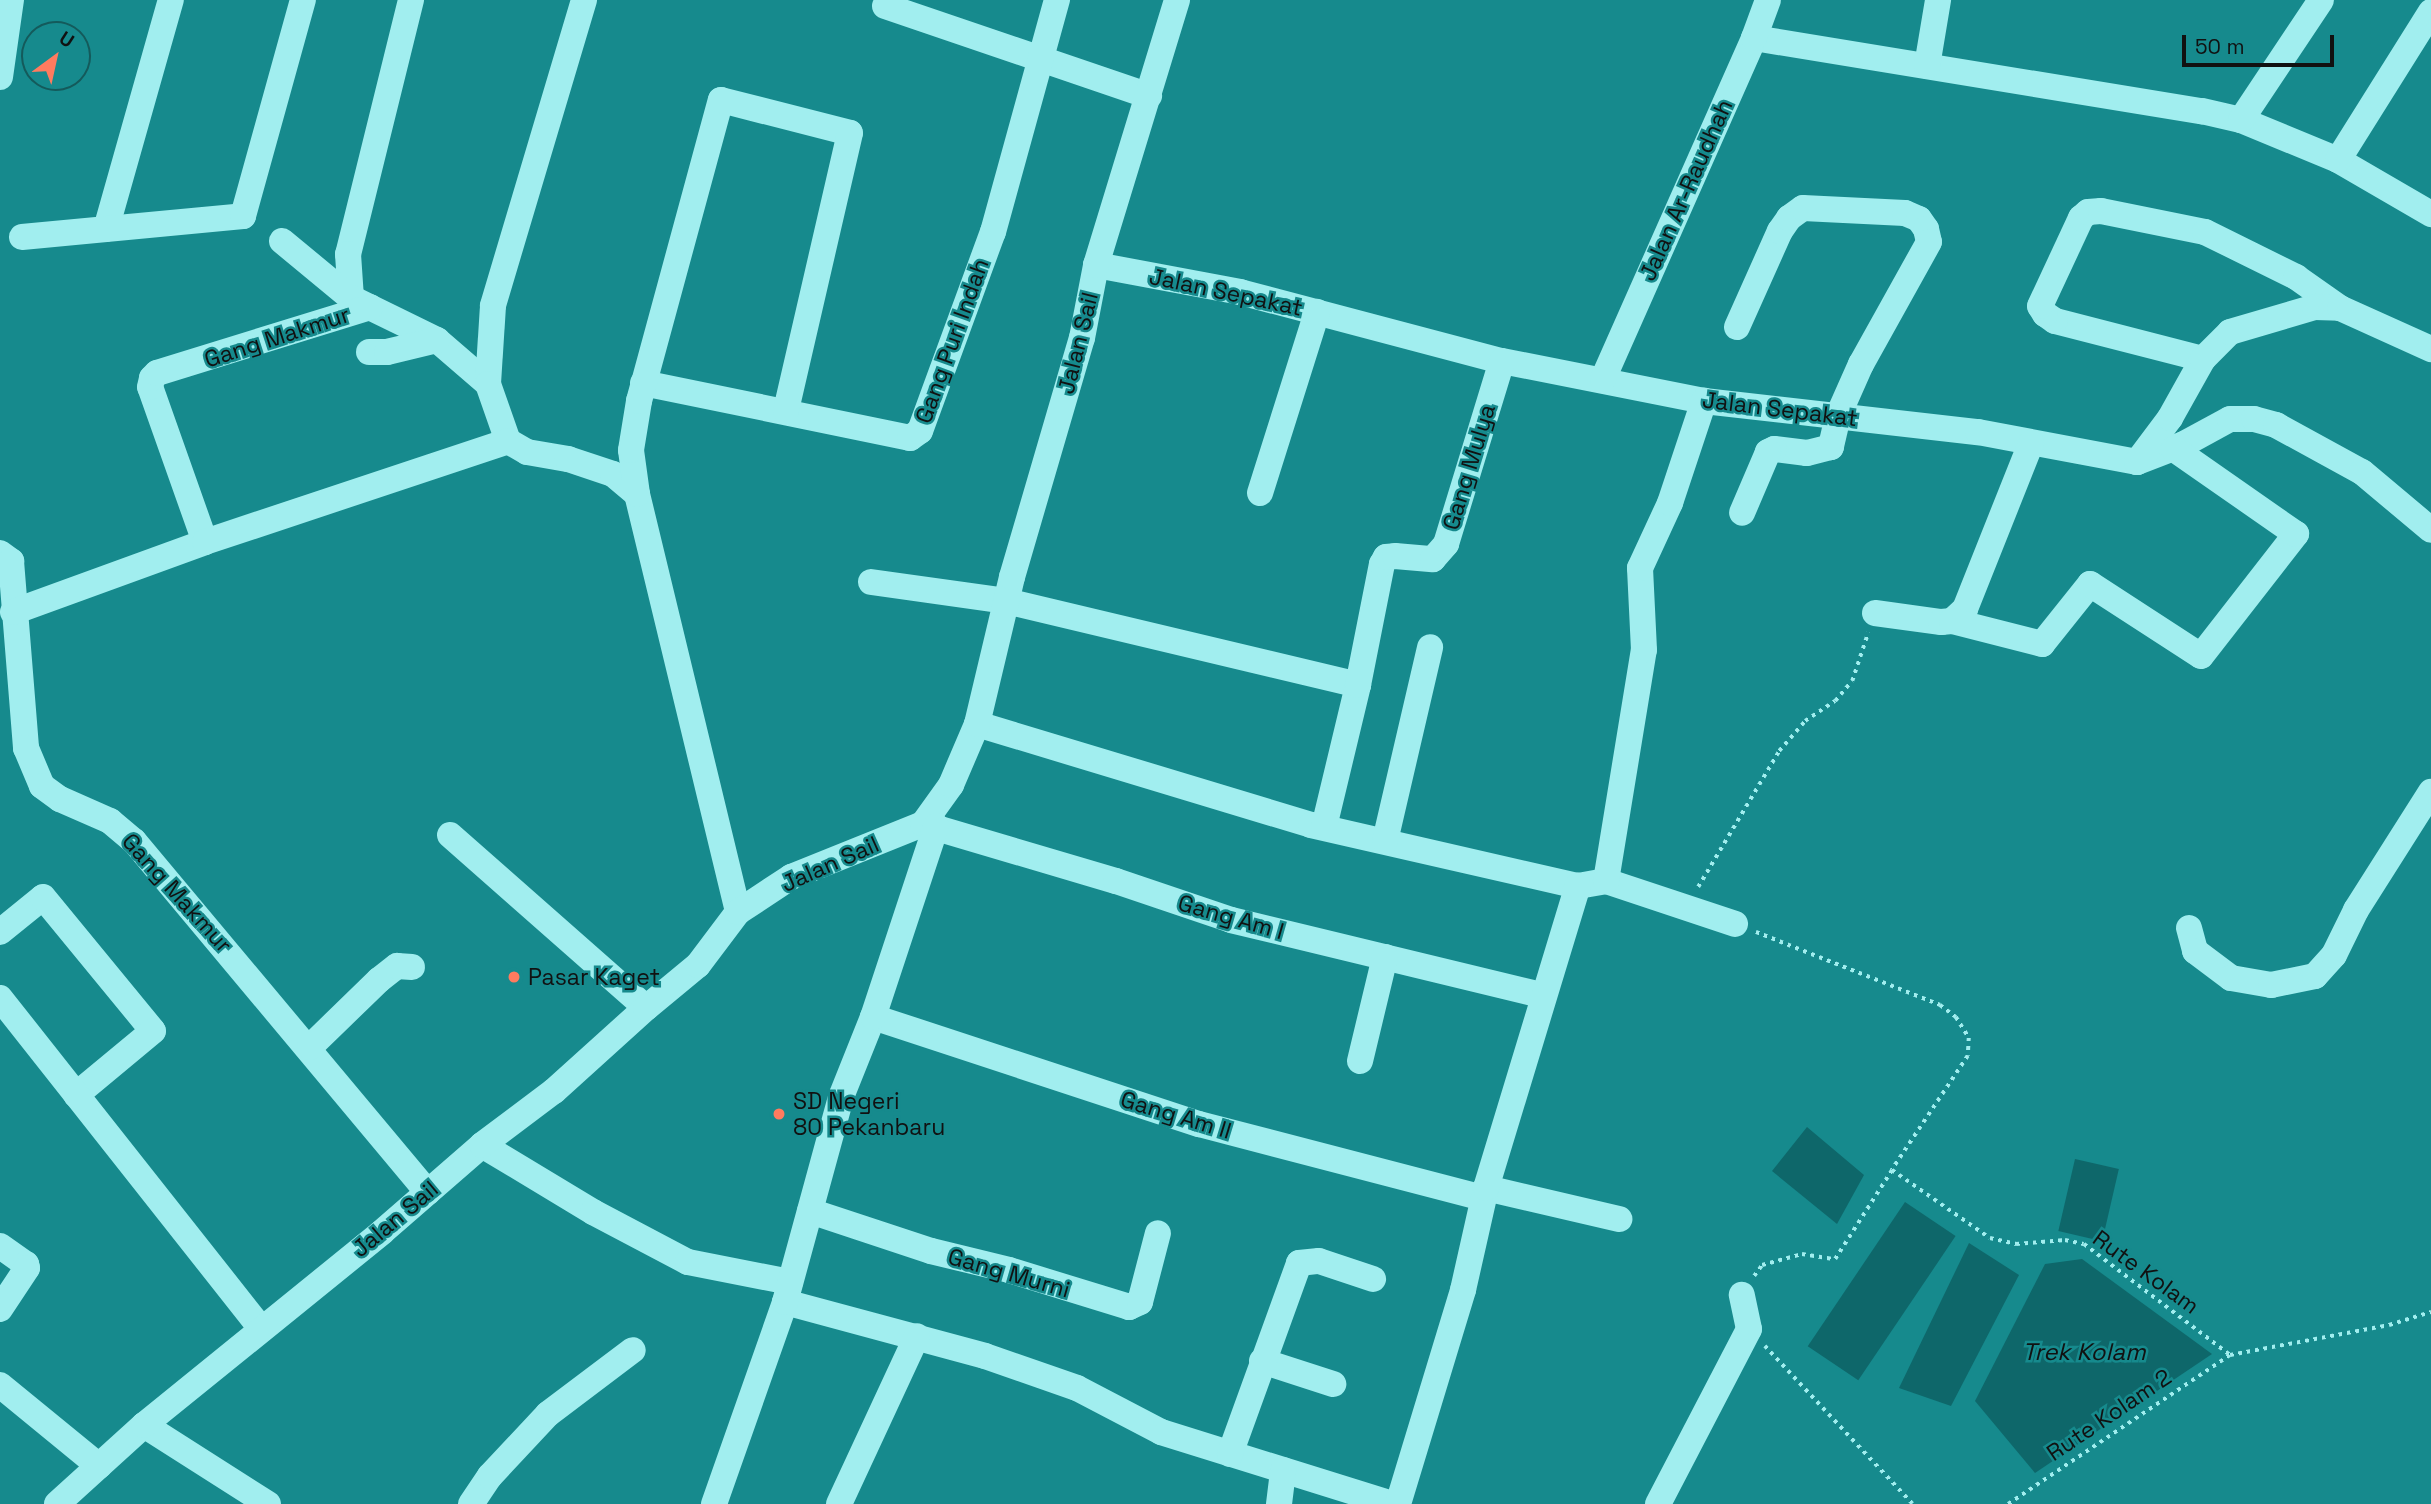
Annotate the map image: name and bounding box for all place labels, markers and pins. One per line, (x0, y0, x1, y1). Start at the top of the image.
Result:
place label: Pasar Kaget (528, 963, 660, 991)
marker: Pasar Kaget (506, 969, 522, 985)
place label: SD Negeri 80 Pekanbaru (793, 1087, 945, 1141)
marker: SD Negeri 80 Pekanbaru (771, 1106, 787, 1122)

